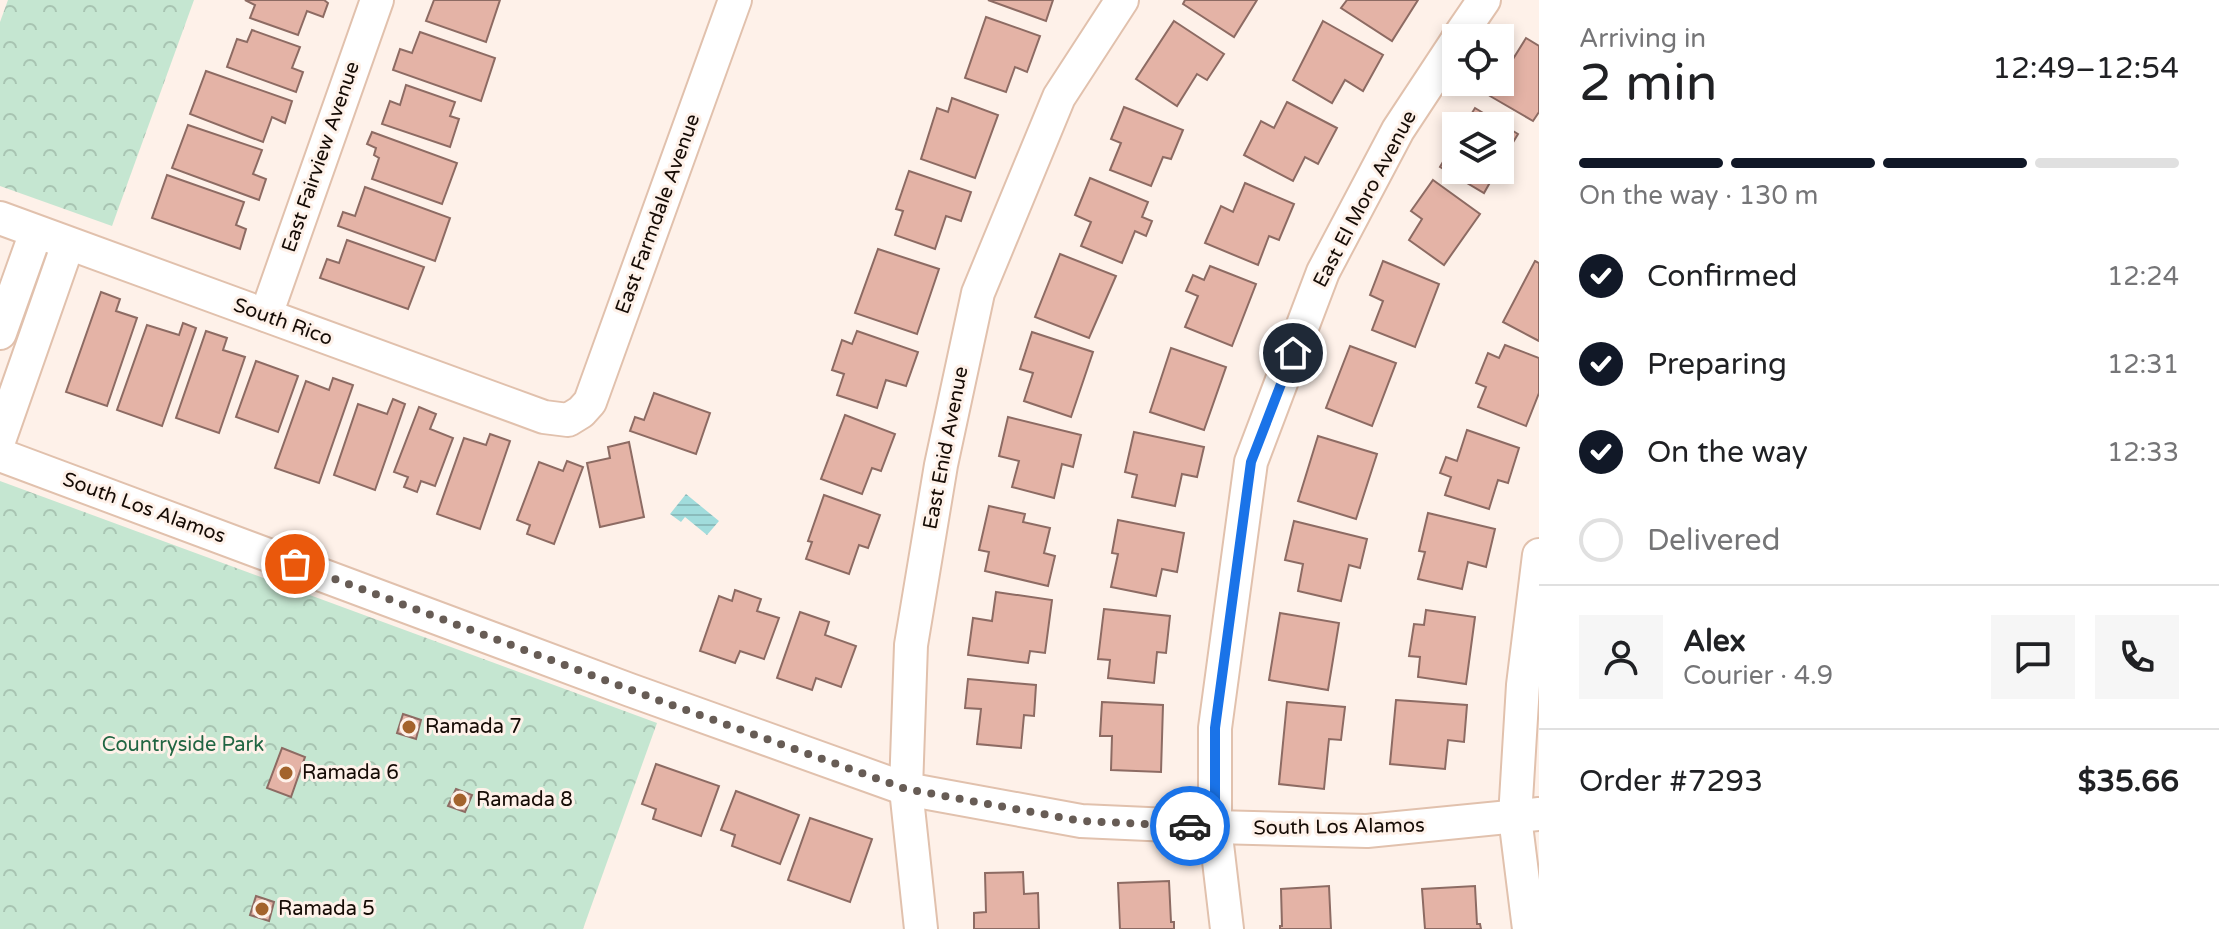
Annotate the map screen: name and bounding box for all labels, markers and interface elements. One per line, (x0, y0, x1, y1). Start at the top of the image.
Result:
text: Arriving in (1579, 23, 1706, 54)
map controls (1442, 24, 1514, 184)
button: locate (1442, 24, 1514, 96)
text: 12:49–12:54 (1992, 50, 2179, 87)
text: 2 min (1579, 52, 1718, 115)
street label: East Fairview Avenue (277, 58, 365, 256)
street label: East El Moro Avenue (1308, 107, 1422, 291)
street label: East Farmdale Avenue (611, 111, 705, 317)
button: layers (1442, 112, 1514, 184)
text: On the way · 130 m (1579, 180, 1818, 211)
icon: check (1579, 254, 1623, 298)
text: Confirmed (1647, 258, 1798, 295)
text: 12:24 (2107, 261, 2179, 292)
street label: South Rico (230, 293, 336, 351)
pin (1259, 319, 1327, 387)
icon: home (1271, 331, 1315, 375)
icon: check (1579, 342, 1623, 386)
text: Preparing (1647, 346, 1787, 383)
text: 12:31 (2107, 349, 2179, 380)
street label: East Enid Avenue (918, 365, 974, 531)
icon: check (1579, 430, 1623, 474)
text: On the way (1647, 434, 1808, 471)
text: 12:33 (2107, 437, 2179, 468)
street label: South Los Alamos (59, 467, 229, 549)
text: Delivered (1647, 522, 1781, 559)
pin (261, 530, 329, 598)
icon: bag (273, 542, 317, 586)
button: person (1579, 615, 1663, 699)
button: chat (1991, 615, 2075, 699)
button: phone (2095, 615, 2179, 699)
text: Alex (1683, 623, 1746, 660)
text: Courier · 4.9 (1683, 660, 1833, 691)
place label: Ramada 7 (425, 715, 522, 739)
marker: Ramada 7 (400, 718, 418, 736)
park label: Countryside Park (102, 733, 264, 757)
place label: Ramada 6 (302, 761, 399, 785)
text: Order #7293 (1579, 763, 1763, 800)
text: $35.66 (2078, 763, 2179, 800)
marker: Ramada 6 (277, 764, 295, 782)
courier (1150, 786, 1230, 866)
place label: Ramada 8 (476, 788, 573, 812)
marker: Ramada 8 (451, 791, 469, 809)
icon: car (1168, 804, 1212, 848)
street label: South Los Alamos (1253, 814, 1425, 840)
place label: Ramada 5 (278, 897, 375, 921)
marker: Ramada 5 (253, 900, 271, 918)

